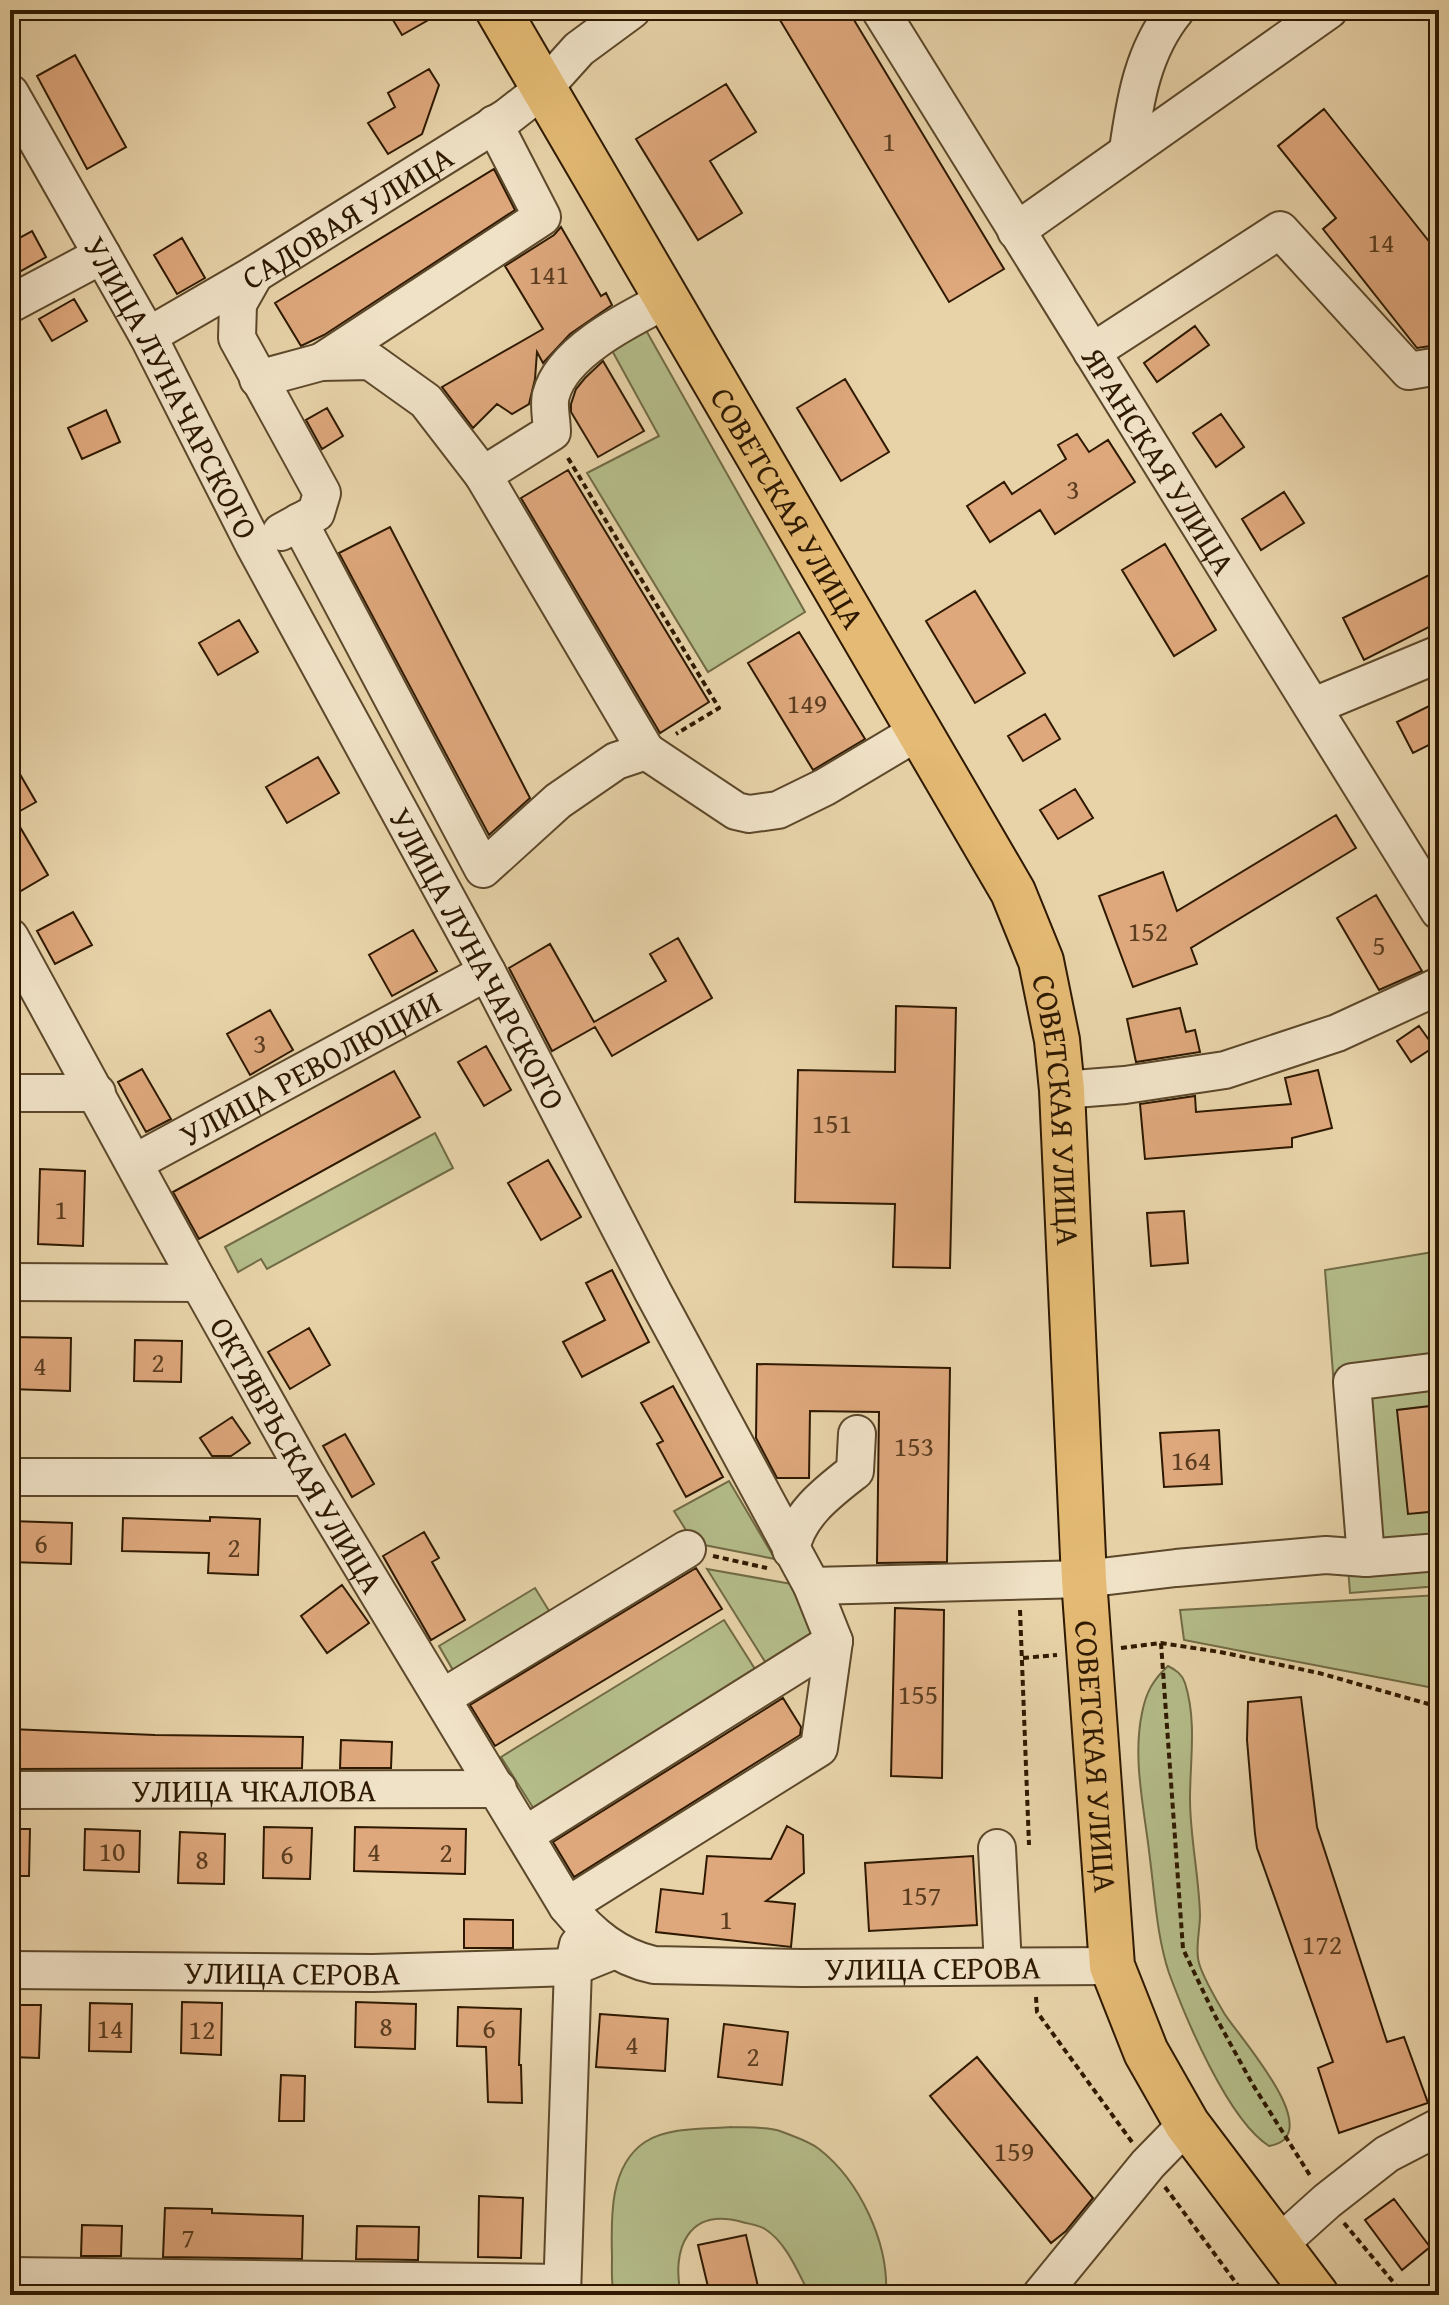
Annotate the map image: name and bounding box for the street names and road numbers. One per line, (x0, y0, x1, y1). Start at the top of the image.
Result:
street label: САДОВАЯ УЛИЦА (232, 133, 462, 301)
street label: УЛИЦА ЛУНАЧАРСКОГО (72, 227, 271, 547)
street label: ЯРАНСКАЯ УЛИЦА (1070, 337, 1248, 584)
street label: СОВЕТСКАЯ УЛИЦА (699, 378, 878, 638)
street label: УЛИЦА ЛУНАЧАРСКОГО (378, 799, 578, 1118)
street label: СОВЕТСКАЯ УЛИЦА (1021, 970, 1093, 1247)
street label: УЛИЦА РЕВОЛЮЦИИ (171, 978, 449, 1158)
street label: ОКТЯБРЬСКАЯ УЛИЦА (199, 1308, 396, 1602)
street label: СОВЕТСКАЯ УЛИЦА (1064, 1619, 1130, 1895)
street label: УЛИЦА ЧКАЛОВА (132, 1766, 377, 1813)
street label: УЛИЦА СЕРОВА (825, 1943, 1042, 1991)
street label: УЛИЦА СЕРОВА (184, 1948, 401, 1997)

